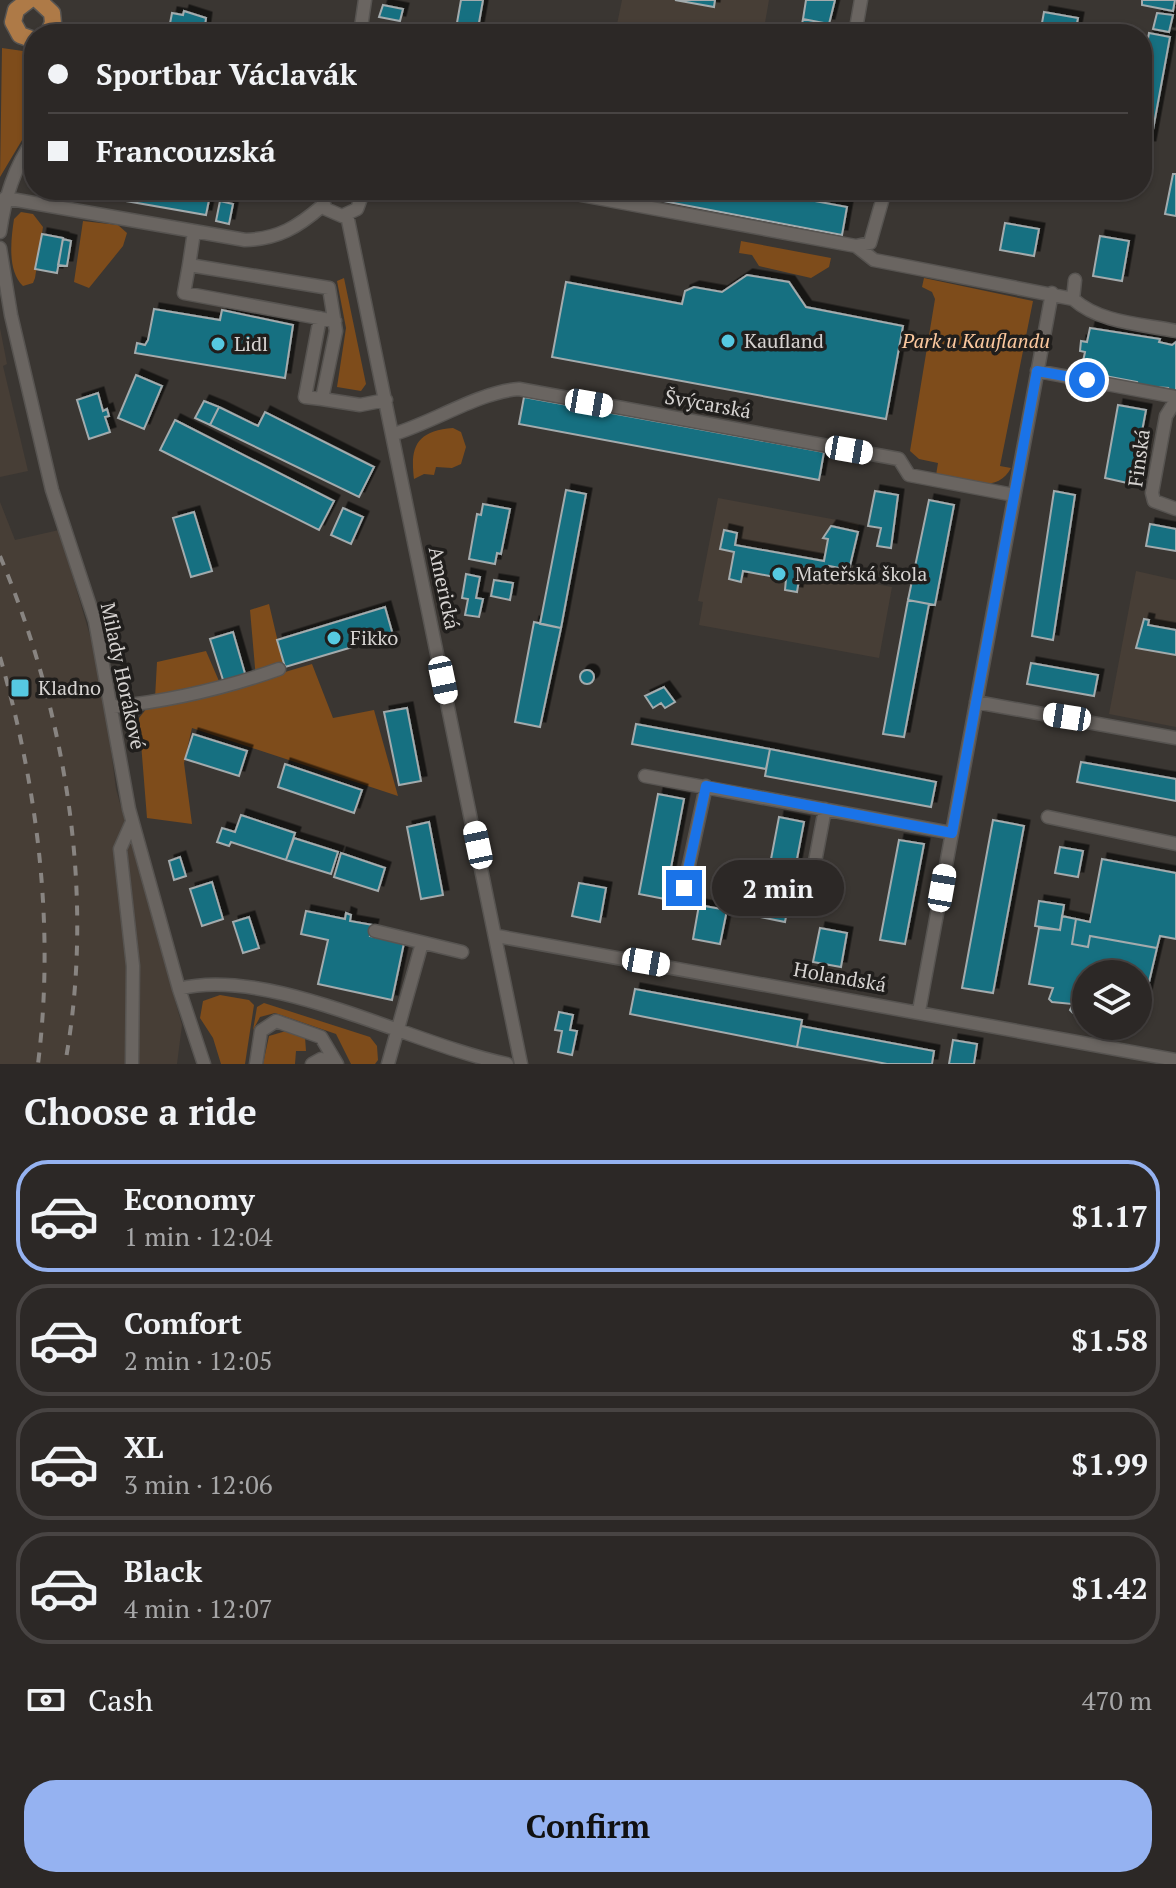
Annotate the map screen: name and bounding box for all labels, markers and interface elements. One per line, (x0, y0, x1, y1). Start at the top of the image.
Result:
text: Sportbar Václavák (96, 54, 357, 94)
text: Francouzská (96, 131, 276, 171)
place label: Kaufland (744, 327, 824, 354)
park label: Park u Kauflandu (901, 327, 1050, 354)
place label: Lidl (234, 330, 268, 357)
marker: Kaufland (719, 332, 737, 350)
marker: Lidl (209, 335, 227, 353)
route start (1069, 362, 1105, 398)
street label: Švýcarská (663, 383, 753, 424)
car (563, 387, 615, 419)
street label: Finská (1121, 427, 1156, 488)
car (823, 434, 875, 466)
street label: Americká (423, 544, 466, 632)
place label: Mateřská škola (795, 560, 927, 587)
marker: Mateřská škola (770, 565, 788, 583)
street label: Milady Horákové (95, 600, 152, 752)
place label: Fikko (350, 624, 398, 651)
marker: Fikko (325, 629, 343, 647)
car (426, 654, 460, 706)
place label: Kladno (38, 674, 101, 701)
marker: Kladno (9, 677, 31, 699)
car (1041, 701, 1093, 733)
car (461, 819, 495, 871)
callout: 2 min (712, 860, 844, 916)
car (926, 862, 958, 914)
route end (666, 870, 702, 906)
text: 2 min (742, 871, 814, 905)
car (620, 946, 672, 978)
street label: Holandská (792, 955, 889, 998)
map controls (1072, 960, 1152, 1040)
button: layers (1072, 960, 1152, 1040)
text: Choose a ride (24, 1088, 257, 1135)
text: Economy (124, 1179, 255, 1219)
icon: car (28, 1180, 100, 1252)
text: $1.17 (1071, 1196, 1148, 1236)
text: 1 min · 12:04 (124, 1219, 273, 1253)
text: Comfort (124, 1303, 242, 1343)
icon: car (28, 1304, 100, 1376)
text: $1.58 (1071, 1320, 1148, 1360)
text: 2 min · 12:05 (124, 1343, 273, 1377)
text: XL (124, 1427, 163, 1467)
icon: car (28, 1428, 100, 1500)
text: $1.99 (1071, 1444, 1148, 1484)
text: 3 min · 12:06 (124, 1467, 273, 1501)
text: Black (124, 1551, 202, 1591)
icon: car (28, 1552, 100, 1624)
text: $1.42 (1071, 1568, 1148, 1608)
text: 4 min · 12:07 (124, 1591, 273, 1625)
icon: cash (24, 1678, 68, 1722)
text: Cash (88, 1680, 153, 1720)
text: 470 m (1082, 1683, 1152, 1717)
button: Confirm (24, 1780, 1152, 1872)

